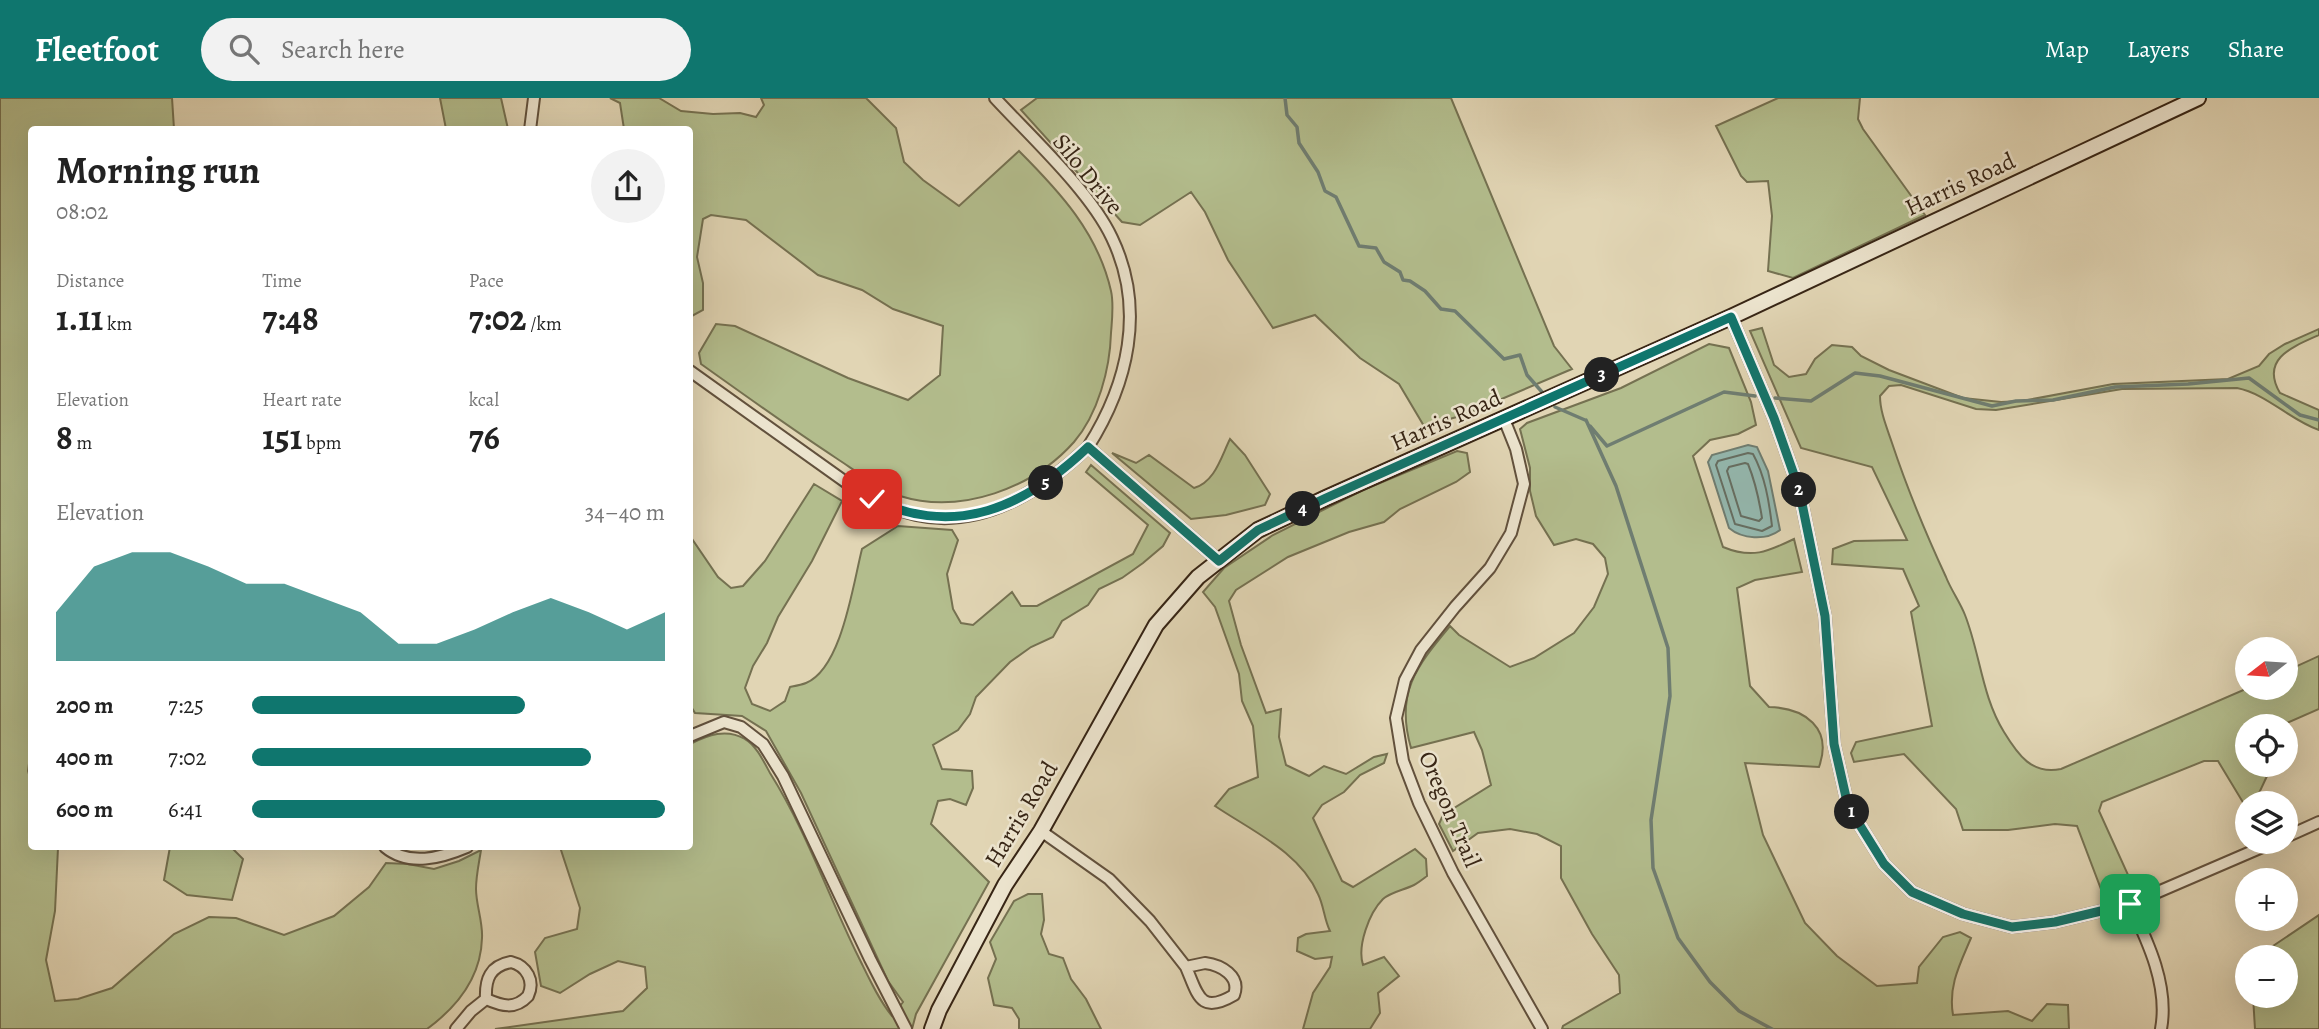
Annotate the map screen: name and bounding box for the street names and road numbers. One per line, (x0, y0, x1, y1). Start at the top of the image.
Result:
street label: Silo Drive (1045, 127, 1131, 221)
street label: Harris Road (1900, 144, 2020, 224)
street label: Harris Road (1385, 381, 1507, 459)
street label: Oregon Trail (1411, 746, 1489, 872)
street label: Harris Road (977, 755, 1065, 873)

